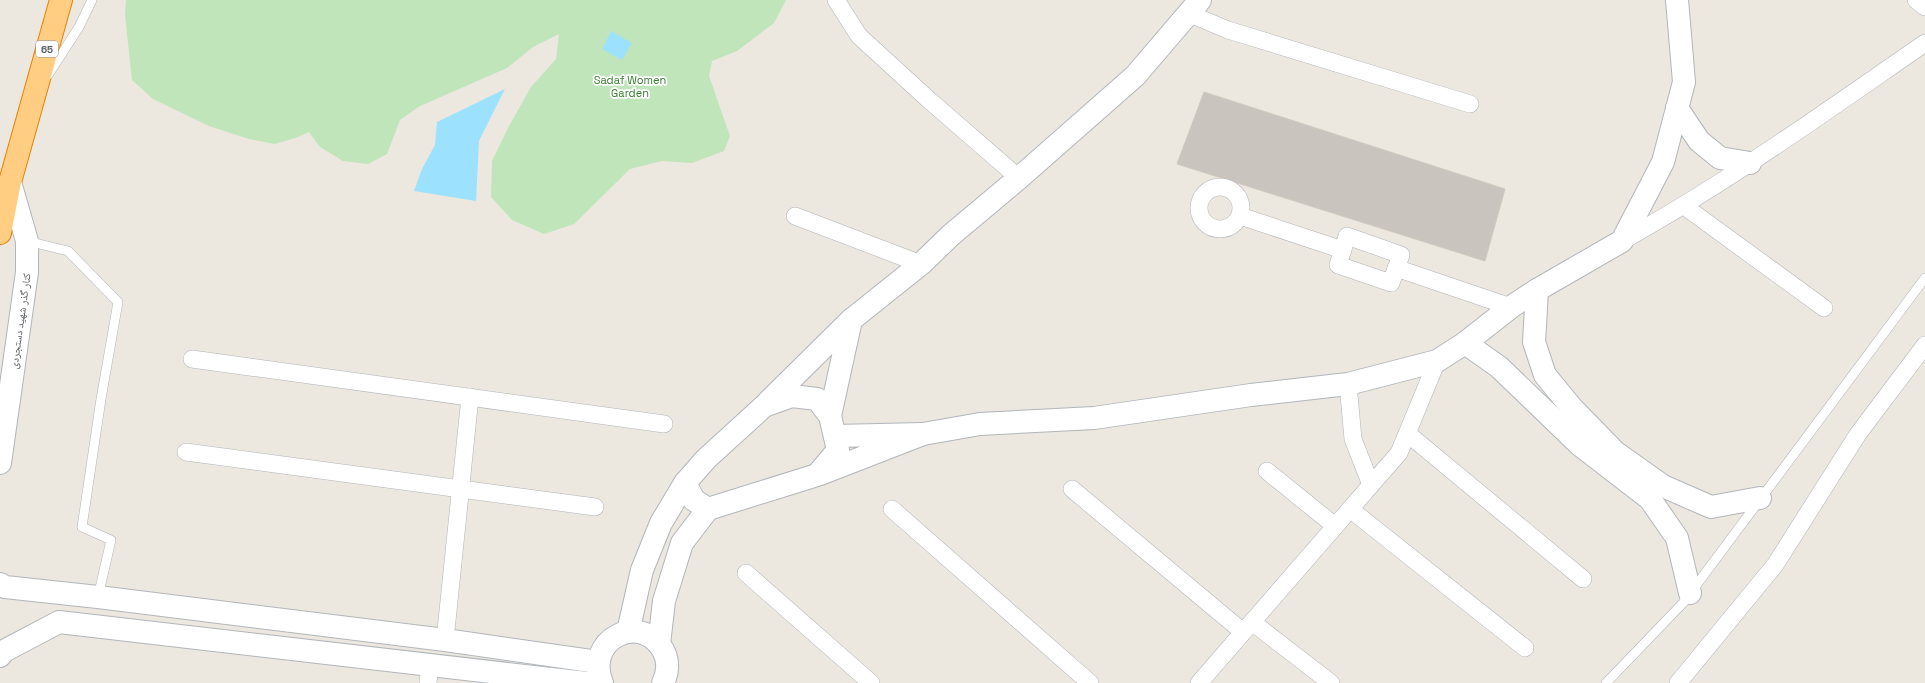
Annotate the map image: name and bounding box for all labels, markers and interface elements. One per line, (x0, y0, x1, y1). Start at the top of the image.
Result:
road number: 65 (36, 41, 58, 57)
park label: Sadaf Women Garden (594, 73, 666, 100)
street label: کنار گذر شهید دستجردی (6, 272, 34, 370)

